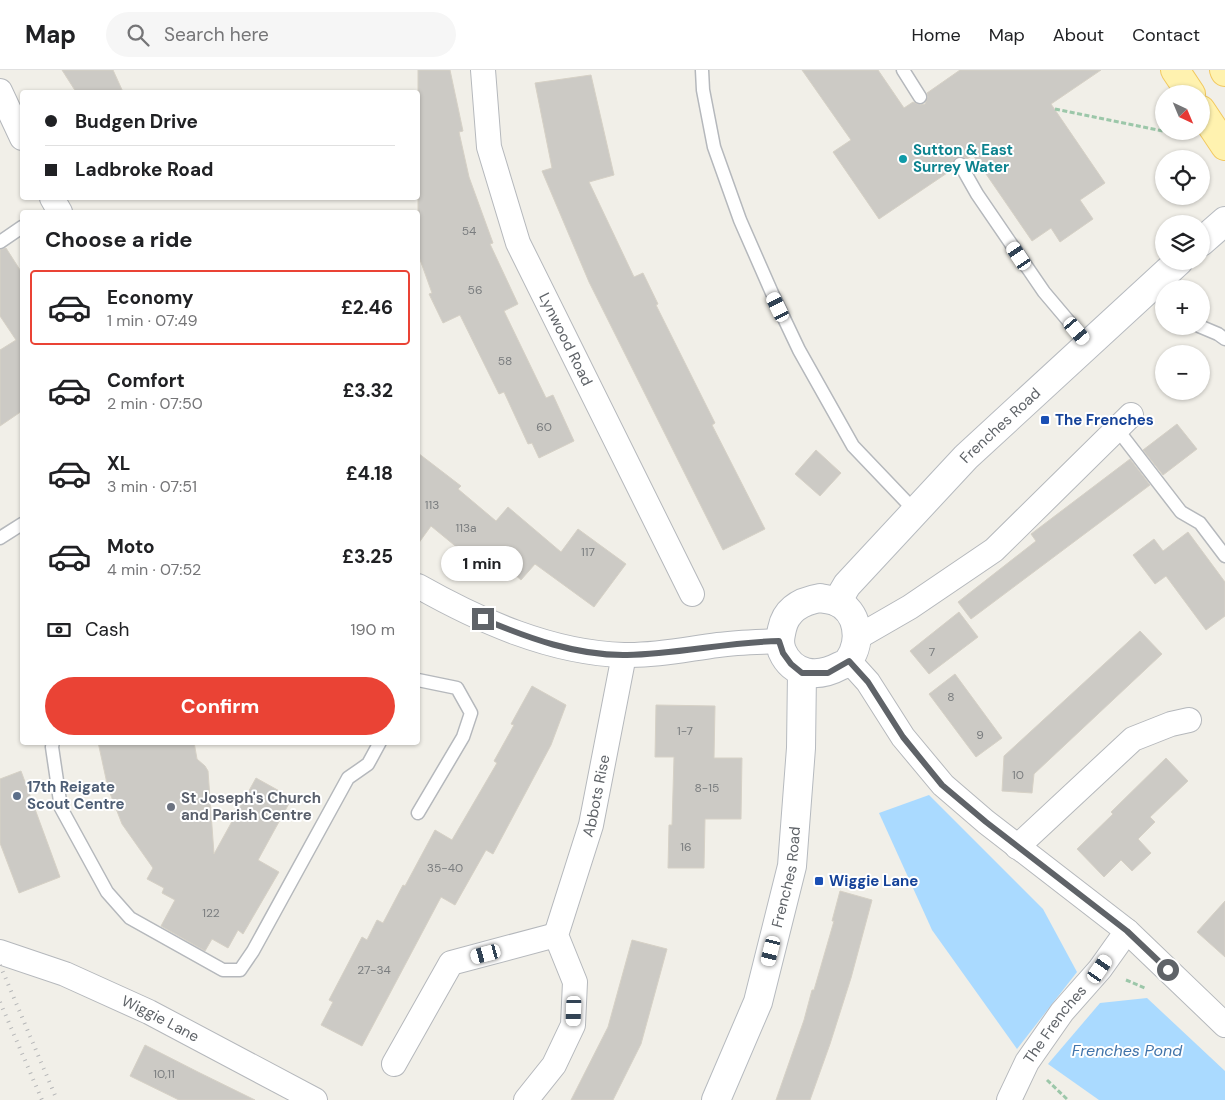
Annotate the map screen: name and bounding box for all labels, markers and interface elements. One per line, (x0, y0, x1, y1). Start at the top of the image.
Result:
search box (106, 12, 456, 57)
text: Map (25, 19, 76, 50)
icon: search (124, 21, 152, 49)
text: Search here (164, 22, 269, 47)
text: Home (911, 23, 961, 47)
text: Map (989, 23, 1025, 47)
text: About (1053, 23, 1104, 47)
text: Contact (1132, 23, 1200, 47)
north arrow (1155, 85, 1210, 140)
map controls (1155, 85, 1210, 400)
text: Budgen Drive (75, 109, 198, 134)
place label: Sutton & East Surrey Water (913, 140, 1013, 177)
button: locate (1155, 150, 1210, 205)
marker: Sutton & East Surrey Water (897, 153, 909, 165)
text: Ladbroke Road (75, 157, 214, 182)
button: layers (1155, 215, 1210, 270)
house number: 54 (462, 223, 476, 239)
text: Choose a ride (45, 225, 193, 254)
car (1004, 239, 1033, 273)
button: + (1155, 280, 1210, 335)
house number: 56 (468, 282, 482, 298)
icon: car (47, 285, 92, 330)
text: Economy (107, 285, 194, 310)
street label: Lynwood Road (534, 289, 597, 389)
car (764, 290, 791, 324)
text: £2.46 (341, 295, 393, 320)
text: 1 min · 07:49 (107, 310, 197, 331)
car (1061, 315, 1092, 347)
button: − (1155, 345, 1210, 400)
house number: 58 (498, 353, 512, 369)
icon: car (47, 368, 92, 413)
text: Comfort (107, 368, 185, 393)
text: £3.32 (342, 378, 393, 403)
street label: Frenches Road (955, 383, 1045, 467)
text: 2 min · 07:50 (107, 393, 203, 414)
place label: The Frenches (1055, 410, 1154, 430)
marker: The Frenches (1039, 414, 1051, 426)
house number: 60 (536, 419, 552, 435)
icon: car (47, 451, 92, 496)
text: XL (107, 451, 130, 476)
text: £4.18 (346, 461, 393, 486)
text: 3 min · 07:51 (107, 476, 197, 497)
house number: 113 (425, 497, 439, 513)
house number: 113a (455, 520, 477, 536)
icon: car (47, 534, 92, 579)
text: Moto (107, 534, 155, 559)
text: £3.25 (342, 544, 393, 569)
house number: 117 (581, 544, 595, 560)
callout: 1 min (442, 546, 524, 582)
text: 1 min (463, 553, 501, 574)
text: 4 min · 07:52 (107, 559, 201, 580)
route end (472, 608, 494, 630)
icon: cash (45, 616, 73, 644)
text: Cash (85, 617, 129, 642)
text: 190 m (351, 619, 395, 640)
house number: 7 (929, 644, 935, 660)
button: Confirm (45, 677, 395, 735)
house number: 8 (947, 689, 955, 705)
house number: 1-7 (677, 723, 693, 739)
house number: 9 (976, 727, 984, 743)
street label: Abbots Rise (578, 753, 614, 839)
house number: 10 (1012, 767, 1024, 783)
place label: 17th Reigate Scout Centre (27, 777, 124, 814)
house number: 8-15 (695, 780, 719, 796)
place label: St Joseph's Church and Parish Centre (181, 788, 321, 825)
marker: 17th Reigate Scout Centre (11, 790, 23, 802)
marker: St Joseph's Church and Parish Centre (165, 801, 177, 813)
street label: Frenches Road (767, 826, 805, 930)
house number: 16 (680, 839, 692, 855)
house number: 35-40 (427, 860, 463, 876)
place label: Wiggie Lane (829, 871, 918, 891)
marker: Wiggie Lane (813, 875, 825, 887)
house number: 122 (202, 905, 220, 921)
car (760, 935, 781, 967)
car (469, 943, 502, 965)
car (1085, 952, 1114, 986)
route start (1157, 959, 1179, 981)
house number: 27-34 (357, 962, 391, 978)
street label: The Frenches (1019, 981, 1091, 1068)
street label: Wiggie Lane (119, 991, 203, 1047)
car (565, 996, 582, 1026)
water label: Frenches Pond (1072, 1040, 1183, 1061)
house number: 10,11 (153, 1066, 175, 1082)

